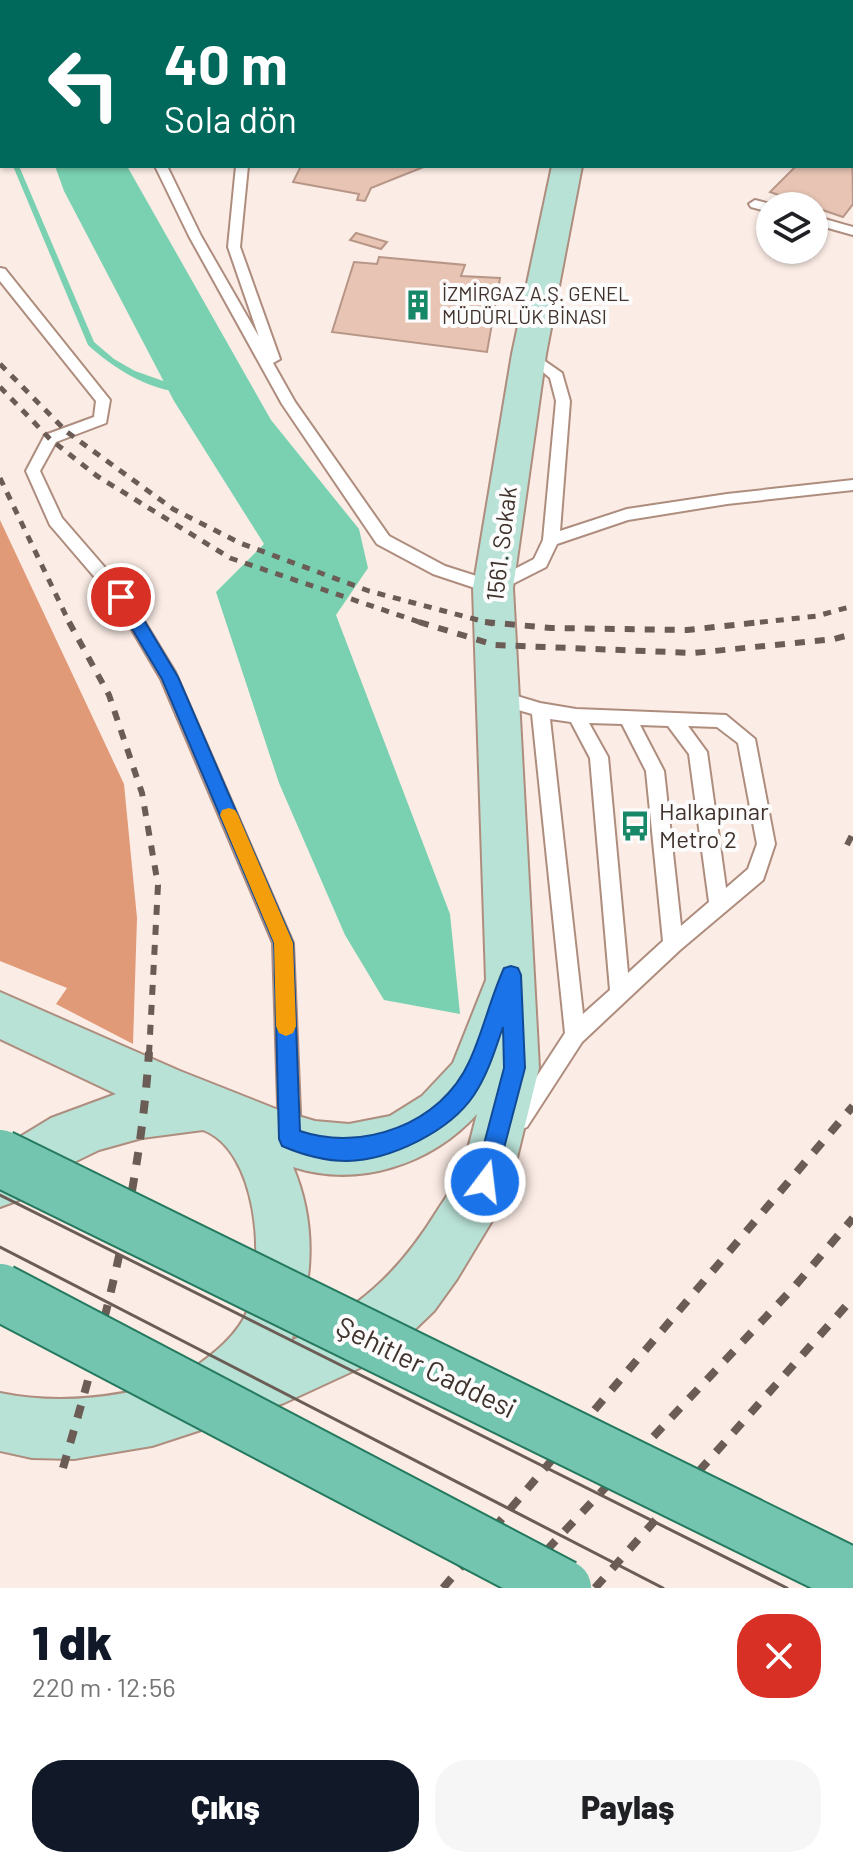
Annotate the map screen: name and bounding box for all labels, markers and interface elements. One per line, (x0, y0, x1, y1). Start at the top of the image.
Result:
text: 40 m (164, 29, 288, 96)
icon: left (32, 32, 136, 136)
text: Sola dön (164, 97, 297, 140)
map controls (756, 192, 828, 264)
button: layers (756, 192, 828, 264)
place label: İZMİRGAZ A.Ş. GENEL MÜDÜRLÜK BİNASI (442, 281, 629, 328)
building icon: İZMİRGAZ A.Ş. GENEL MÜDÜRLÜK BİNASI (401, 288, 435, 322)
street label: 1561. Sokak (479, 485, 522, 603)
pin (87, 563, 155, 631)
icon: arrive (99, 575, 143, 619)
place label: Halkapınar Metro 2 (659, 796, 769, 853)
bus stop icon: Halkapınar Metro 2 (618, 809, 652, 843)
position arrow (443, 1140, 527, 1224)
street label: Şehitler Caddesi (331, 1308, 522, 1424)
text: 1 dk (32, 1612, 112, 1670)
button: close (737, 1614, 821, 1698)
text: 220 m · 12:56 (32, 1671, 176, 1702)
button: Çıkış (32, 1760, 419, 1852)
button: Paylaş (435, 1760, 821, 1852)

